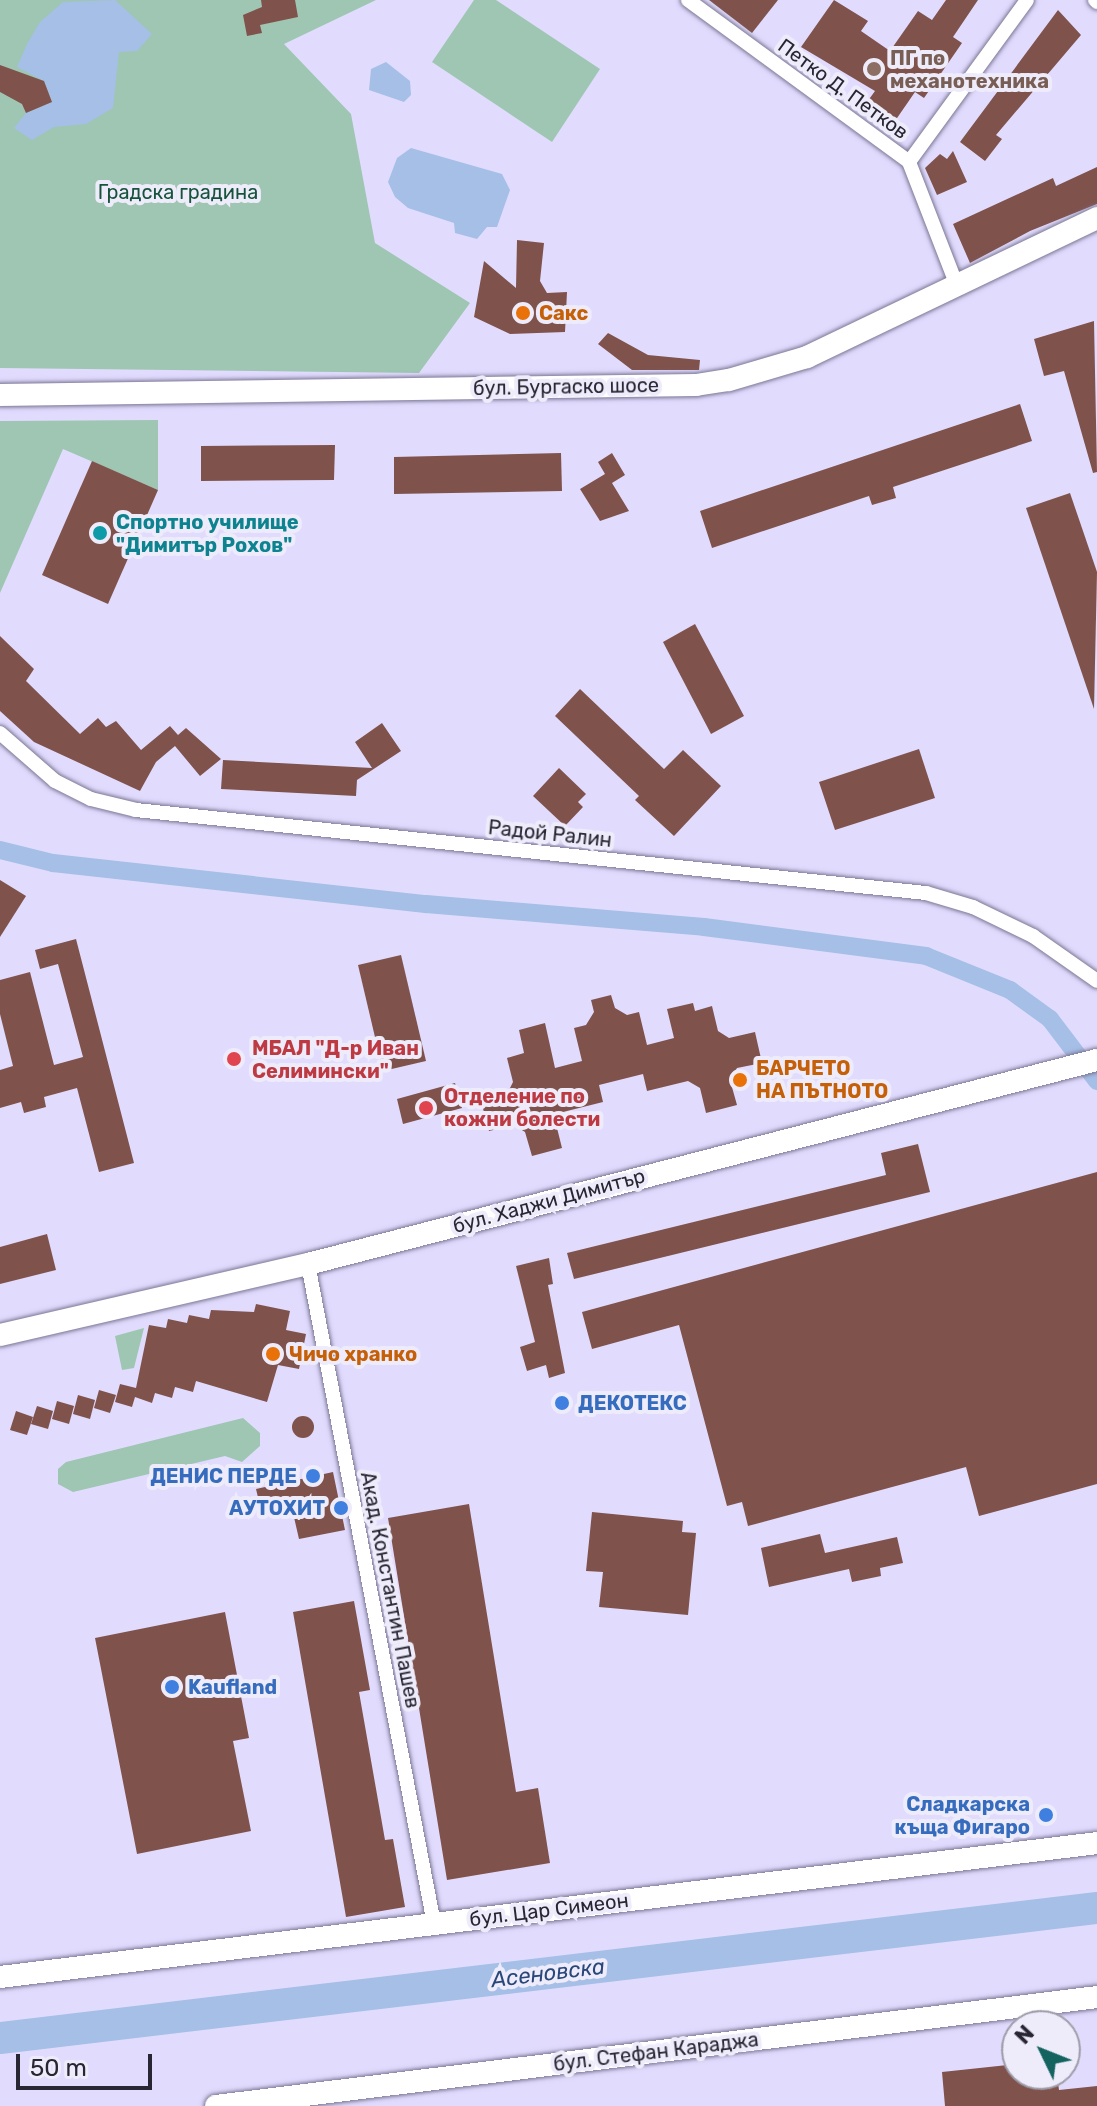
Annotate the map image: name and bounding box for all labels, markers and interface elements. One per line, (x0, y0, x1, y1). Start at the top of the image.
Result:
street label: Петко Д. Петков (773, 34, 913, 144)
place label: ПГ по механотехника (890, 46, 1049, 93)
marker: ПГ по механотехника (865, 60, 883, 78)
park label: Градска градина (98, 180, 258, 204)
place label: Сакс (539, 301, 588, 325)
marker: Сакс (514, 304, 532, 322)
street label: бул. Бургаско шосе (473, 373, 659, 401)
place label: Спортно училище "Димитър Рохов" (116, 510, 299, 557)
marker: Спортно училище "Димитър Рохов" (91, 524, 109, 542)
street label: Радой Ралин (487, 816, 613, 852)
place label: МБАЛ "Д-р Иван Селимински" (252, 1036, 419, 1083)
marker: МБАЛ "Д-р Иван Селимински" (223, 1048, 245, 1070)
place label: БАРЧЕТО НА ПЪТНОТО (756, 1056, 888, 1103)
marker: БАРЧЕТО НА ПЪТНОТО (731, 1071, 749, 1089)
place label: Отделение по кожни болести (444, 1084, 600, 1131)
marker: Отделение по кожни болести (415, 1097, 437, 1119)
street label: бул. Хаджи Димитър (450, 1164, 648, 1238)
place label: Чичо хранко (289, 1342, 417, 1366)
marker: Чичо хранко (264, 1345, 282, 1363)
place label: ДЕКОТЕКС (578, 1391, 687, 1415)
marker: ДЕКОТЕКС (553, 1394, 571, 1412)
place label: ДЕНИС ПЕРДЕ (150, 1464, 297, 1488)
marker: ДЕНИС ПЕРДЕ (304, 1467, 322, 1485)
street label: Акад. Константин Пашев (355, 1470, 425, 1710)
place label: АУТОХИТ (229, 1496, 325, 1520)
marker: АУТОХИТ (332, 1499, 350, 1517)
place label: Kaufland (188, 1675, 277, 1699)
marker: Kaufland (163, 1678, 181, 1696)
place label: Сладкарска къща Фигаро (895, 1792, 1030, 1839)
marker: Сладкарска къща Фигаро (1037, 1806, 1055, 1824)
street label: бул. Цар Симеон (468, 1888, 630, 1932)
water label: Асеновска (490, 1953, 606, 1993)
north arrow (1001, 2010, 1081, 2090)
text: N (1009, 2020, 1040, 2050)
street label: бул. Стефан Караджа (552, 2028, 760, 2076)
scale bar (20, 2038, 156, 2088)
text: 50 m (30, 2054, 87, 2082)

